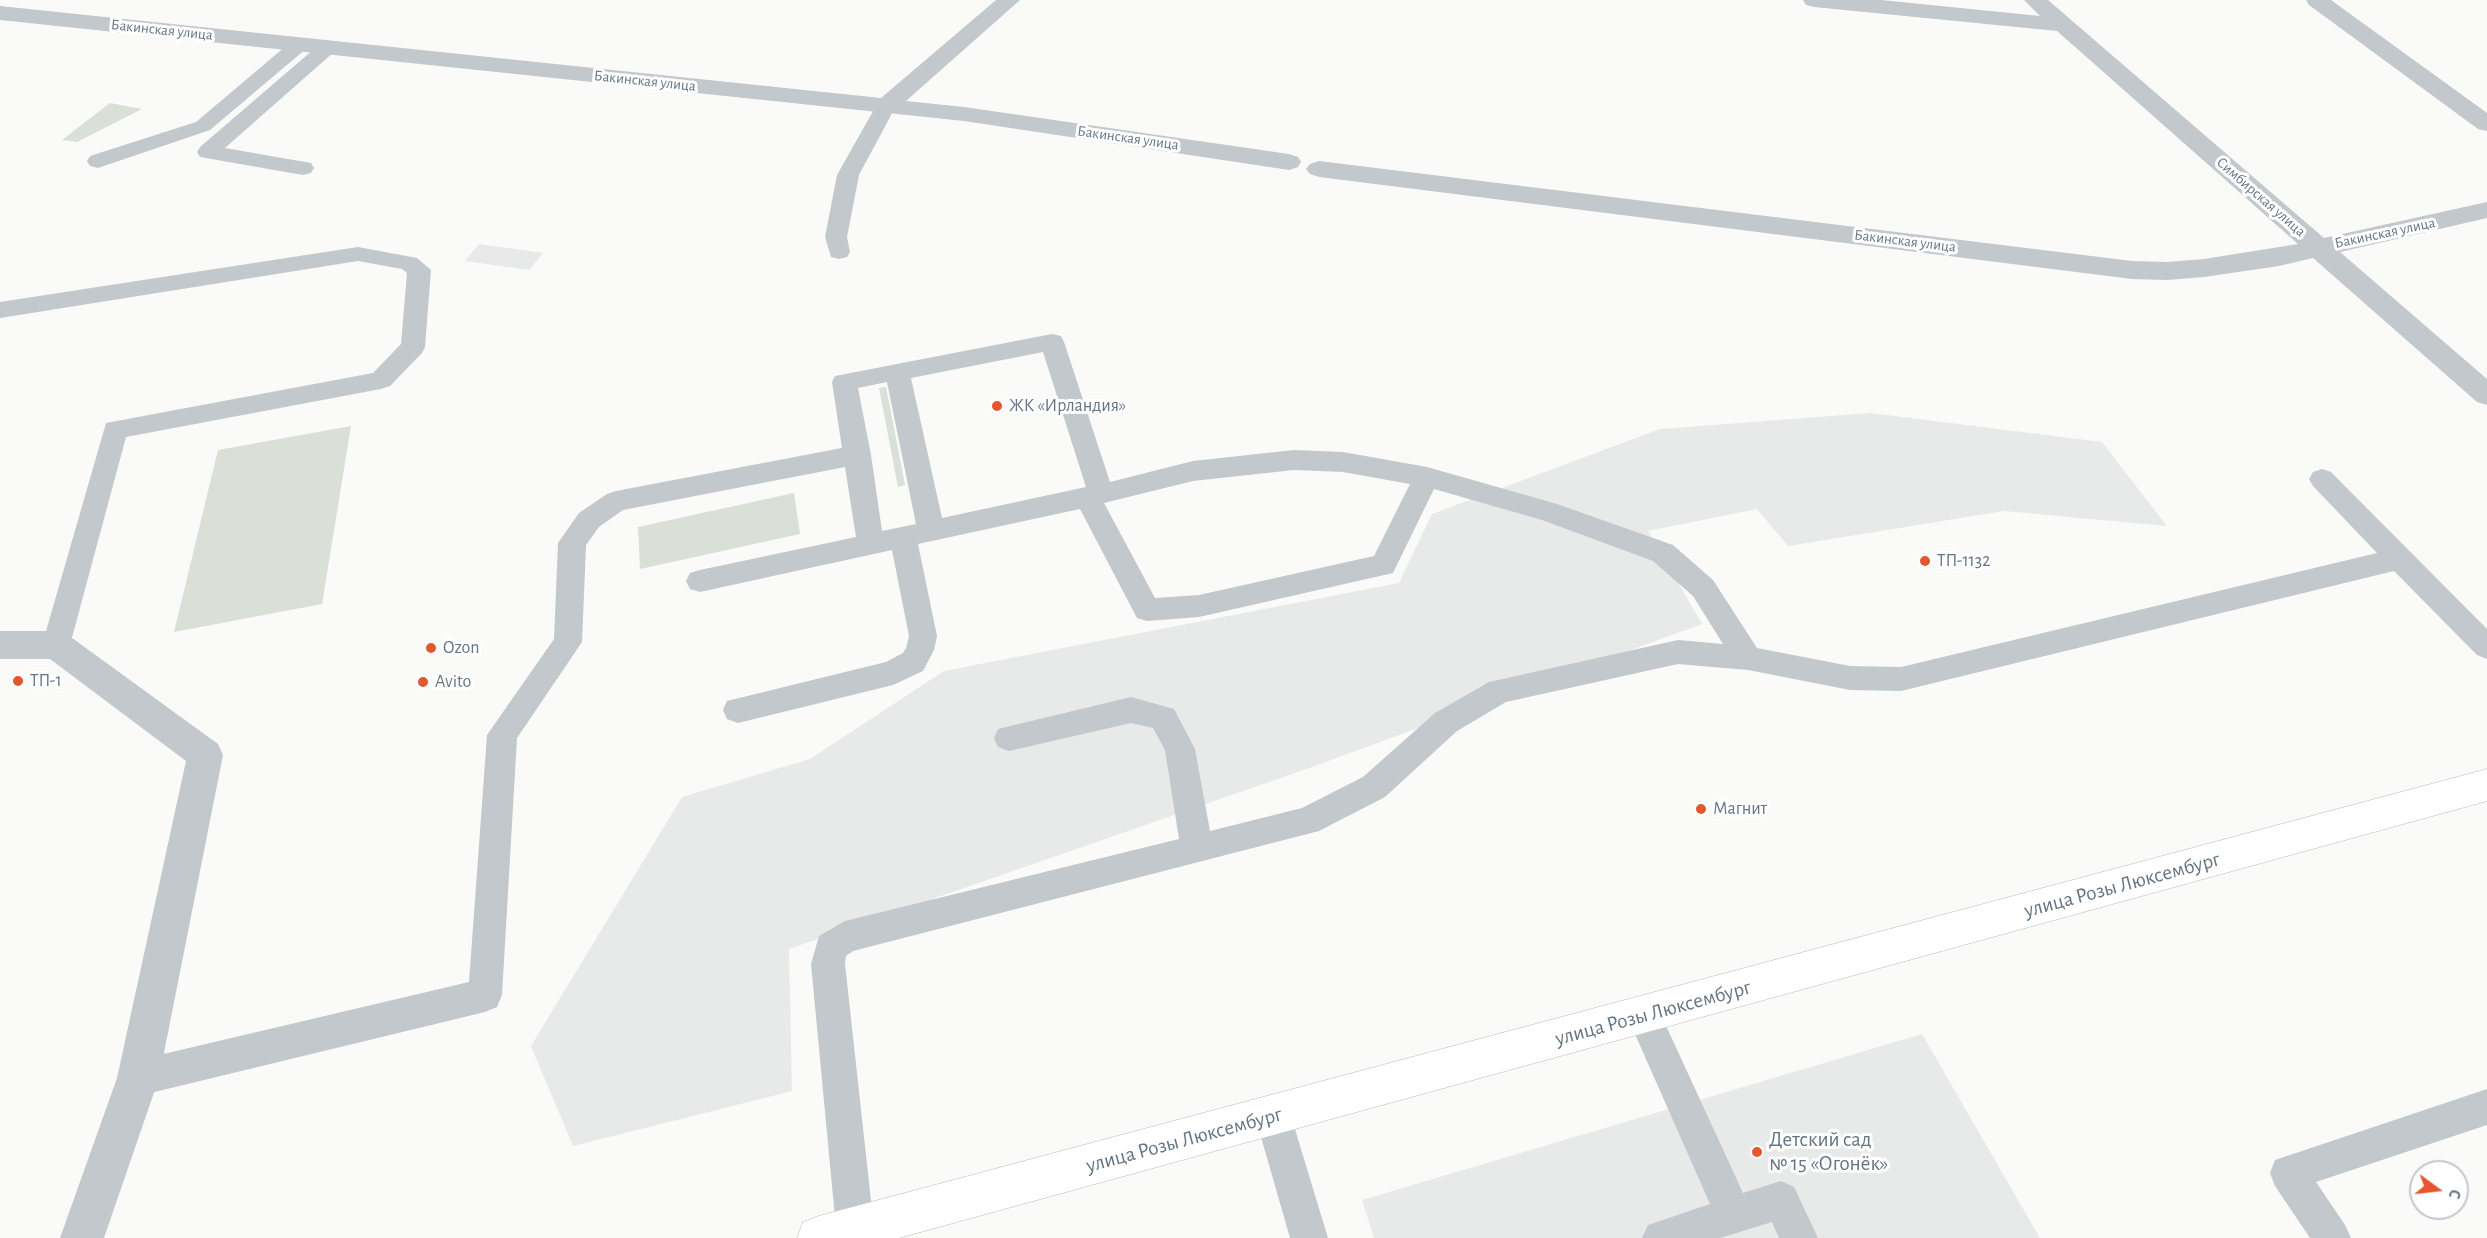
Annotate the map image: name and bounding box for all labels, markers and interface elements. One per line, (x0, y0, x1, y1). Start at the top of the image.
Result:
street label: Бакинская улица (110, 16, 214, 44)
street label: Бакинская улица (593, 67, 697, 95)
street label: Бакинская улица (1076, 122, 1180, 154)
street label: Симбирская улица (2213, 153, 2309, 241)
street label: Бакинская улица (2333, 214, 2437, 252)
street label: Бакинская улица (1853, 226, 1957, 256)
place label: ЖК «Ирландия» (1009, 395, 1126, 417)
marker: ЖК «Ирландия» (990, 399, 1004, 413)
place label: ТП-1132 (1937, 550, 1990, 572)
marker: ТП-1132 (1918, 554, 1932, 568)
place label: Ozon (443, 637, 480, 659)
marker: Ozon (424, 641, 438, 655)
place label: ТП-1 (30, 670, 62, 692)
place label: Avito (435, 671, 471, 693)
marker: ТП-1 (11, 674, 25, 688)
marker: Avito (416, 675, 430, 689)
place label: Магнит (1713, 798, 1767, 820)
marker: Магнит (1694, 802, 1708, 816)
street label: улица Розы Люксембург (2021, 847, 2223, 923)
street label: улица Розы Люксембург (1552, 975, 1754, 1051)
street label: улица Розы Люксембург (1083, 1102, 1285, 1178)
place label: Детский сад № 15 «Огонёк» (1769, 1127, 1888, 1177)
marker: Детский сад № 15 «Огонёк» (1750, 1145, 1764, 1159)
north arrow (2409, 1160, 2469, 1220)
text: С (2446, 1188, 2463, 1200)

